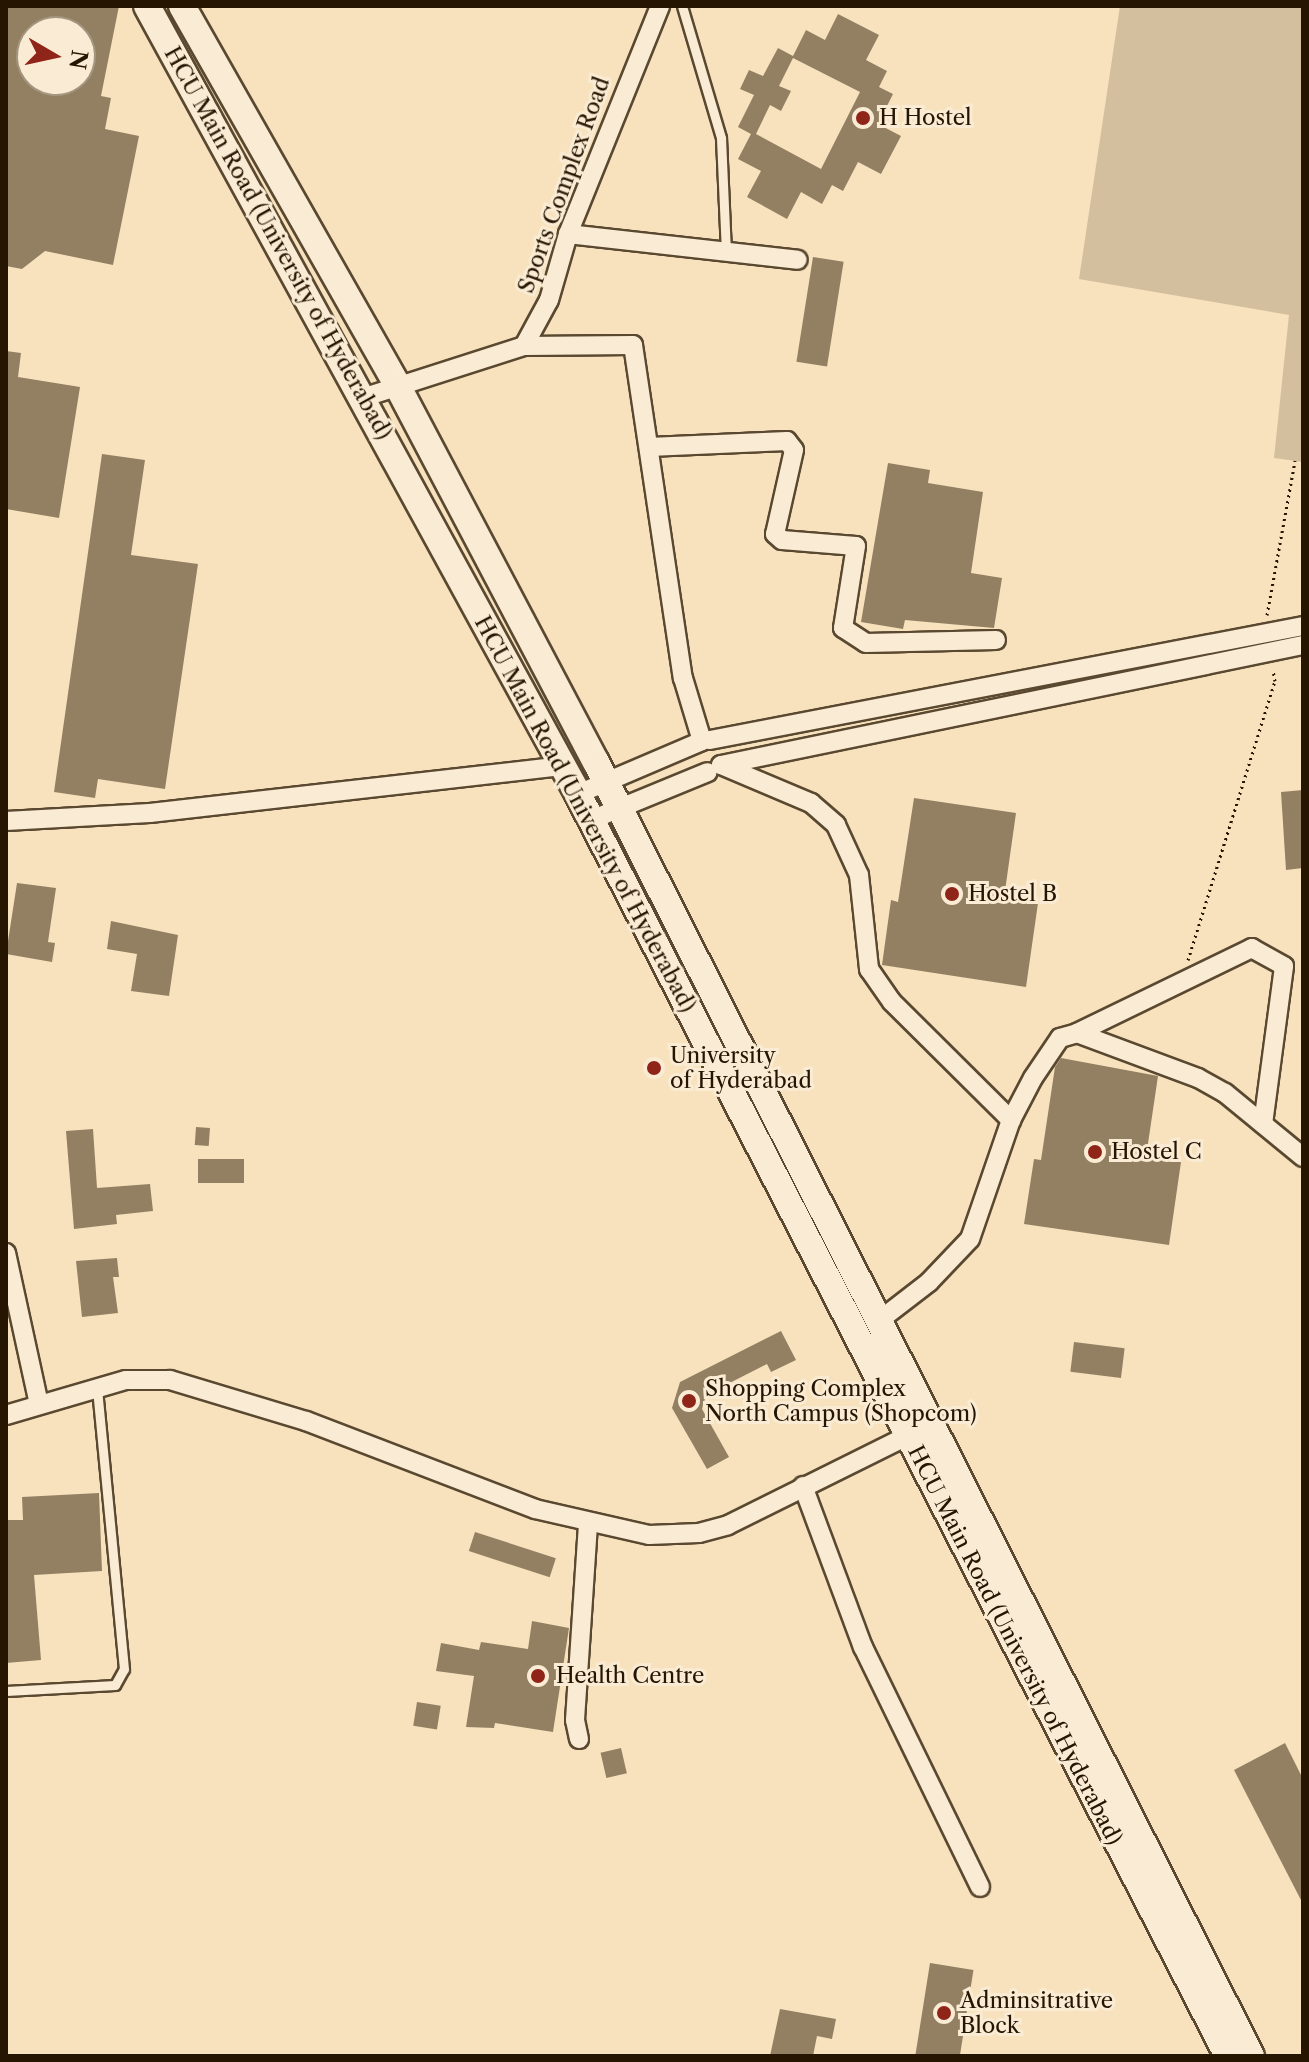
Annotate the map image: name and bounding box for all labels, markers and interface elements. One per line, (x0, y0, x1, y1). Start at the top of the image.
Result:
north arrow (16, 16, 96, 96)
street label: HCU Main Road (University of Hyderabad) (158, 42, 398, 444)
text: N (63, 48, 93, 71)
street label: Sports Complex Road (513, 73, 615, 297)
place label: H Hostel (879, 105, 972, 131)
marker: H Hostel (854, 109, 872, 127)
street label: HCU Main Road (University of Hyderabad) (469, 611, 701, 1017)
place label: Hostel B (968, 881, 1057, 907)
marker: Hostel B (943, 885, 961, 903)
place label: University of Hyderabad (670, 1042, 812, 1094)
marker: University of Hyderabad (645, 1059, 663, 1077)
place label: Hostel C (1111, 1139, 1202, 1165)
marker: Hostel C (1086, 1143, 1104, 1161)
place label: Shopping Complex North Campus (Shopcom) (705, 1375, 977, 1426)
marker: Shopping Complex North Campus (Shopcom) (680, 1392, 698, 1410)
street label: HCU Main Road (University of Hyderabad) (902, 1440, 1128, 1850)
place label: Health Centre (556, 1663, 704, 1689)
marker: Health Centre (527, 1665, 549, 1687)
place label: Adminsitrative Block (960, 1987, 1113, 2038)
marker: Adminsitrative Block (935, 2004, 953, 2022)

